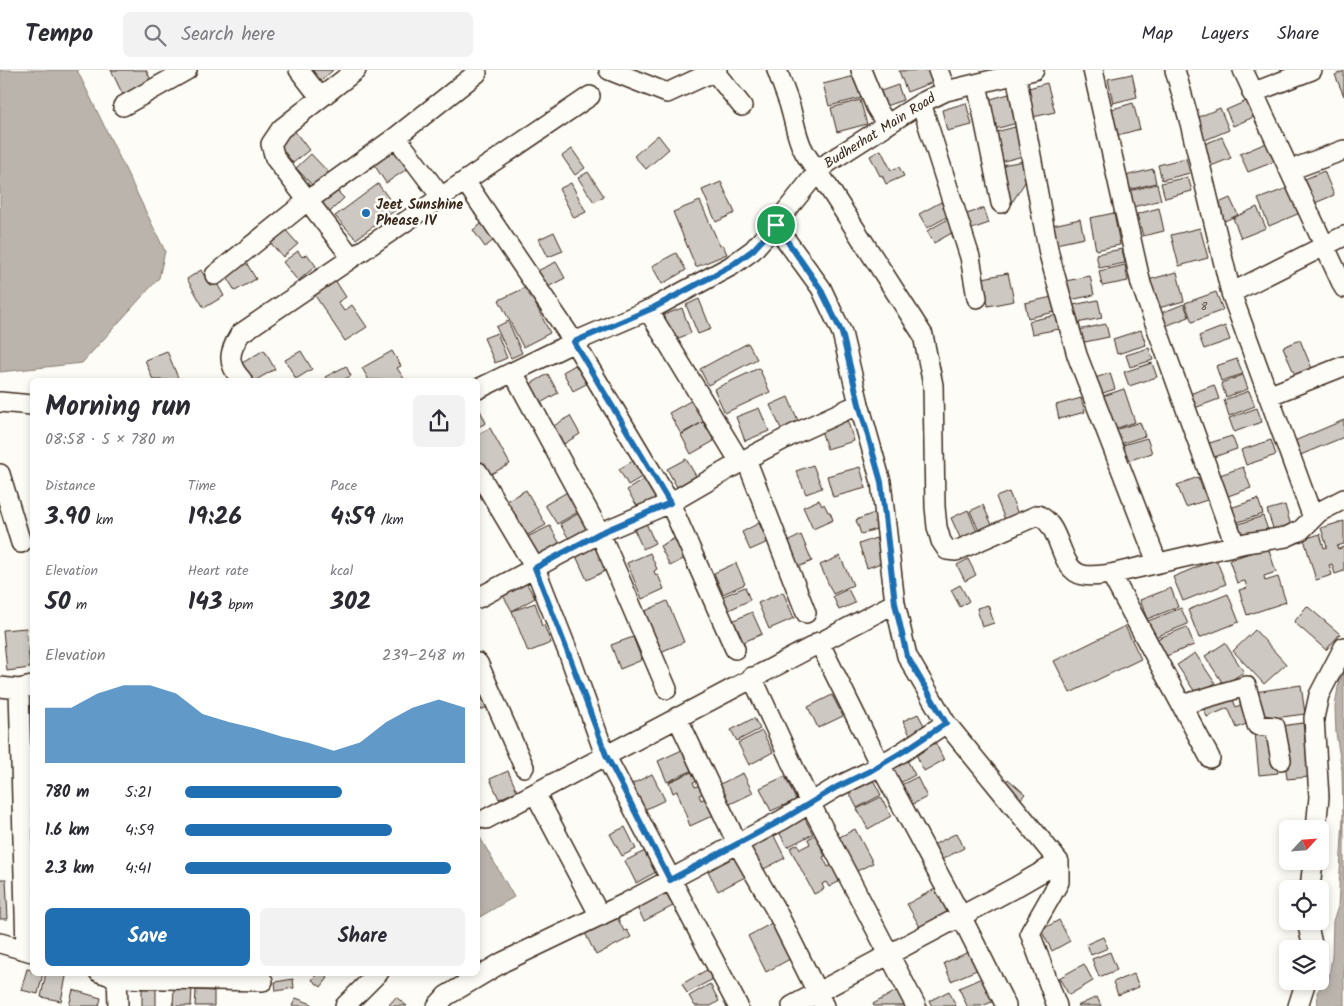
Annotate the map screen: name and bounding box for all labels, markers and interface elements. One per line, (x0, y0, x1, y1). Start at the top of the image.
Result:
search box (123, 12, 473, 57)
text: Tempo (25, 15, 93, 54)
text: Search here (181, 20, 275, 50)
text: Map (1142, 20, 1173, 49)
text: Layers (1201, 20, 1249, 49)
text: Share (1277, 20, 1319, 49)
icon: search (141, 21, 169, 49)
street label: Budherhat Main Road (820, 87, 941, 174)
place label: Jeet Sunshine Phease IV (376, 194, 463, 232)
pin (755, 204, 797, 246)
marker: Jeet Sunshine Phease IV (360, 207, 372, 219)
icon: arrive (762, 211, 790, 239)
house number: 8 (1201, 298, 1208, 316)
text: Morning run (45, 385, 191, 430)
button: share (413, 395, 465, 447)
text: 08:58 · 5 × 780 m (45, 427, 175, 452)
text: Distance (45, 475, 95, 497)
text: Time (188, 475, 216, 497)
text: Pace (330, 475, 357, 497)
text: 3.90 (45, 497, 90, 537)
text: 19:26 (188, 497, 242, 537)
text: 4:59 (330, 497, 375, 537)
text: km (90, 509, 113, 531)
text: /km (375, 509, 404, 531)
text: Elevation (45, 560, 98, 582)
text: Heart rate (188, 560, 249, 582)
text: kcal (330, 560, 353, 582)
text: 50 (45, 582, 70, 622)
text: 143 (188, 582, 223, 622)
text: 302 (330, 582, 371, 622)
text: m (70, 594, 87, 616)
text: bpm (223, 594, 253, 616)
text: Elevation (45, 643, 106, 668)
text: 239–248 m (382, 643, 465, 668)
text: 780 m (45, 780, 89, 805)
text: 5:21 (125, 780, 152, 805)
text: 1.6 km (45, 818, 89, 843)
text: 4:59 (125, 818, 154, 843)
north arrow (1279, 820, 1329, 870)
map controls (1279, 820, 1329, 990)
text: 2.3 km (45, 856, 94, 881)
text: 4:41 (125, 856, 152, 881)
button: locate (1279, 880, 1329, 930)
button: Save (45, 908, 250, 966)
button: Share (260, 908, 465, 966)
button: layers (1279, 940, 1329, 990)

